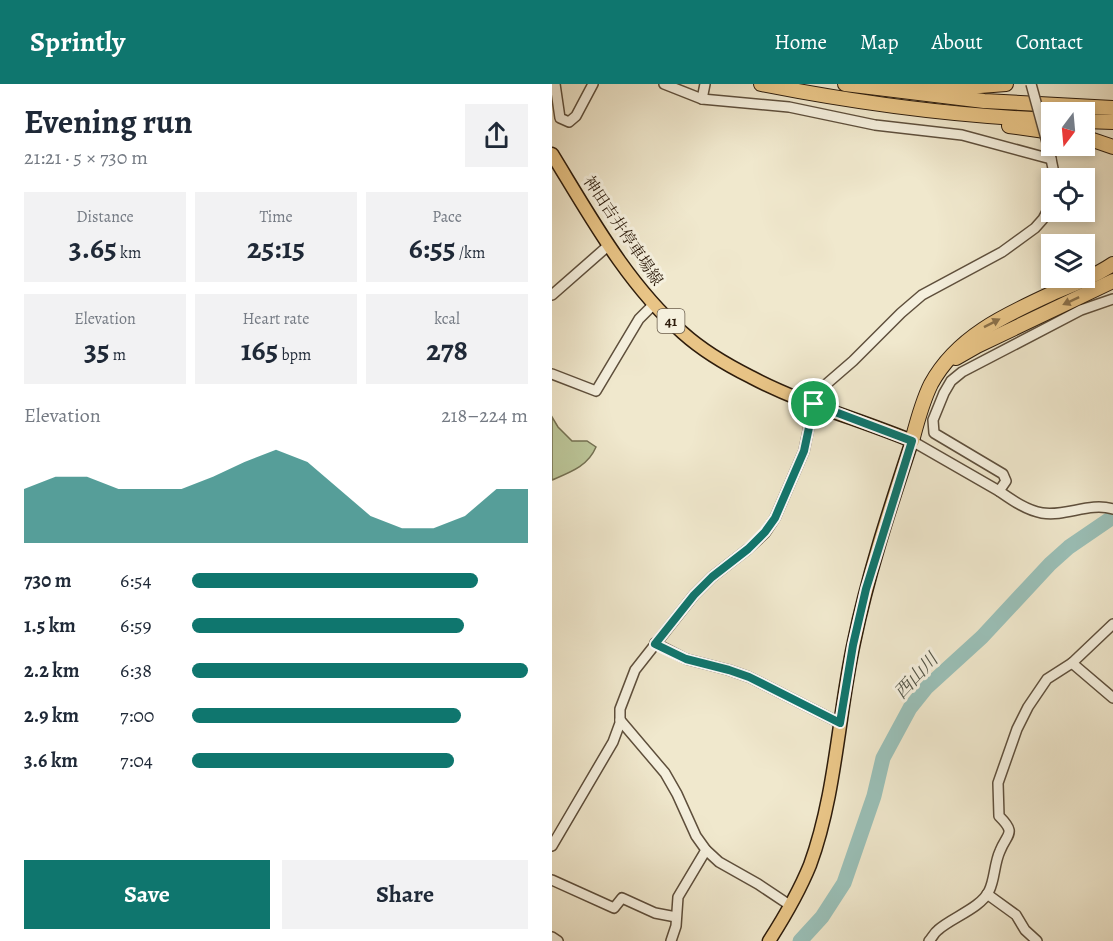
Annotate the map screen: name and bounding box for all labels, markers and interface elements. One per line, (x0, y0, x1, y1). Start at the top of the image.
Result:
text: Sprintly (30, 23, 125, 61)
text: Home (774, 28, 827, 56)
text: Map (860, 28, 898, 56)
text: About (931, 28, 983, 56)
text: Contact (1016, 28, 1083, 56)
text: Evening run (24, 99, 193, 144)
north arrow (1041, 102, 1095, 156)
map controls (1041, 102, 1095, 288)
button: share (465, 104, 528, 167)
text: 21:21 · 5 × 730 m (24, 144, 148, 171)
button: locate (1041, 168, 1095, 222)
street label: 神田吉井停車場線 (578, 172, 668, 290)
text: Distance (76, 206, 134, 228)
text: Time (259, 206, 293, 228)
text: Pace (432, 206, 462, 228)
text: 3.65 (69, 228, 117, 268)
text: 25:15 (247, 228, 305, 268)
text: 6:55 (409, 228, 456, 268)
button: layers (1041, 234, 1095, 288)
text: km (117, 242, 141, 264)
text: /km (456, 242, 485, 264)
one-way arrow (1063, 297, 1080, 306)
text: Elevation (74, 308, 136, 330)
text: Heart rate (243, 308, 309, 330)
text: kcal (434, 308, 460, 330)
road number: 41 (658, 309, 684, 333)
one-way arrow (983, 319, 1001, 329)
text: 35 (84, 330, 110, 370)
text: 165 (241, 330, 278, 370)
text: 278 (426, 330, 468, 370)
text: m (110, 344, 126, 366)
text: bpm (278, 344, 311, 366)
pin (788, 378, 839, 429)
icon: arrive (797, 387, 830, 420)
text: Elevation (24, 402, 101, 429)
text: 218–224 m (441, 402, 528, 429)
text: 730 m (24, 567, 71, 594)
text: 6:54 (120, 567, 152, 594)
text: 1.5 km (24, 612, 76, 639)
text: 6:59 (120, 612, 152, 639)
water label: 西山川 (889, 647, 945, 704)
text: 2.2 km (24, 657, 79, 684)
text: 6:38 (120, 657, 152, 684)
text: 2.9 km (24, 702, 79, 729)
text: 7:00 (120, 702, 154, 729)
text: 3.6 km (24, 747, 78, 774)
text: 7:04 (120, 747, 153, 774)
button: Save (24, 860, 270, 929)
button: Share (282, 860, 528, 929)

